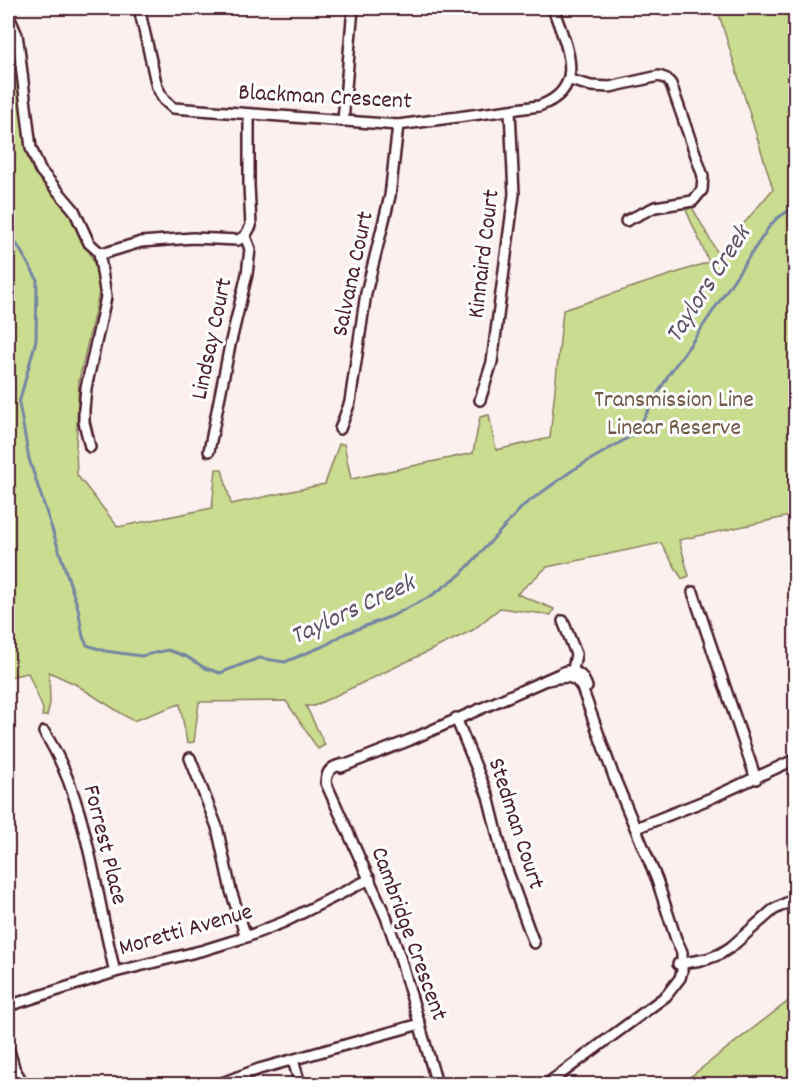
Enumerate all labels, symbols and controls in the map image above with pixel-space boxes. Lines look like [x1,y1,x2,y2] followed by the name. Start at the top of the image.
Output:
[237,76,413,120] street label: Blackman Crescent
[460,187,510,320] street label: Kinnaird Court
[324,208,384,340] street label: Salvana Court
[657,217,762,351] water label: Taylors Creek
[184,275,243,403] street label: Lindsay Court
[594,384,754,446] park label: Transmission Line Linear Reserve
[285,565,423,656] water label: Taylors Creek
[478,754,552,894] street label: Stedman Court
[73,782,135,908] street label: Forrest Place
[361,842,455,1026] street label: Cambridge Crescent
[115,896,257,966] street label: Moretti Avenue

